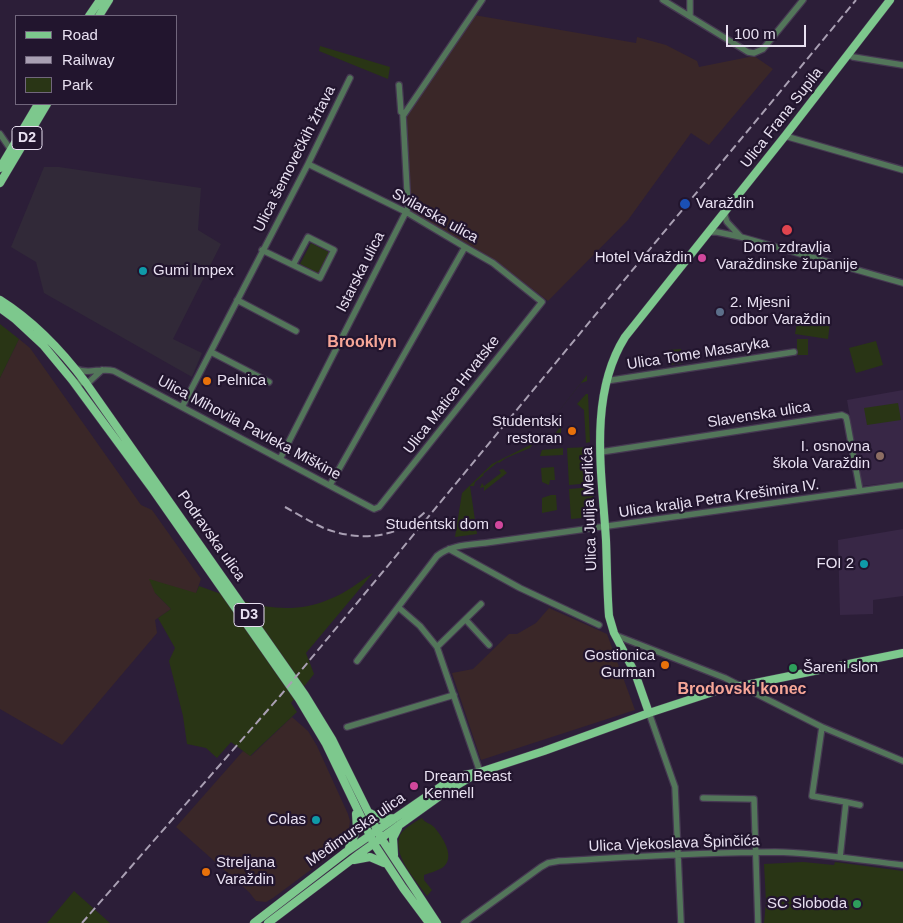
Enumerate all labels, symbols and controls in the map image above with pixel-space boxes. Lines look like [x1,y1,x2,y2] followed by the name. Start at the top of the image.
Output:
[15,15,178,105] legend
[728,15,808,47] scale bar
[734,25,776,42] text: 100 m
[62,26,98,43] text: Road
[62,51,115,68] text: Railway
[737,64,827,172] street label: Ulica Frana Supila
[62,76,93,93] text: Park
[250,83,340,235] street label: Ulica šemovečkih žrtava
[12,126,42,150] road number: D2
[389,185,481,247] street label: Svilarska ulica
[696,195,754,213] place label: Varaždin
[678,197,692,211] marker: Varaždin
[780,223,794,237] marker: Dom zdravlja Varaždinske županije
[333,229,389,315] street label: Istarska ulica
[716,239,858,274] place label: Dom zdravlja Varaždinske županije
[595,249,692,267] place label: Hotel Varaždin
[696,252,708,264] marker: Hotel Varaždin
[153,262,234,280] place label: Gumi Impex
[137,265,149,277] marker: Gumi Impex
[730,294,831,329] place label: 2. Mjesni odbor Varaždin
[714,306,726,318] marker: 2. Mjesni odbor Varaždin
[400,332,504,458] street label: Ulica Matice Hrvatske
[327,333,397,353] district label: Brooklyn
[626,334,770,374] street label: Ulica Tome Masaryka
[154,372,344,484] street label: Ulica Mihovila Pavleka Miškine
[217,372,266,390] place label: Pelnica
[201,375,213,387] marker: Pelnica
[706,398,812,432] street label: Slavenska ulica
[492,413,562,448] place label: Studentski restoran
[566,425,578,437] marker: Studentski restoran
[773,438,870,473] place label: I. osnovna škola Varaždin
[579,447,601,571] street label: Ulica Julija Merlića
[874,450,886,462] marker: I. osnovna škola Varaždin
[618,476,820,522] street label: Ulica kralja Petra Krešimira IV.
[173,487,249,585] street label: Podravska ulica
[386,516,489,534] place label: Studentski dom
[493,519,505,531] marker: Studentski dom
[816,555,854,573] place label: FOI 2
[858,558,870,570] marker: FOI 2
[234,604,264,626] road number: D3
[584,647,655,682] place label: Gostionica Gurman
[659,659,671,671] marker: Gostionica Gurman
[803,659,878,677] place label: Šareni slon
[787,662,799,674] marker: Šareni slon
[678,680,806,700] district label: Brodovski konec
[424,768,512,803] place label: Dream Beast Kennell
[408,780,420,792] marker: Dream Beast Kennell
[303,789,409,871] street label: Međimurska ulica
[268,811,306,829] place label: Colas
[310,814,322,826] marker: Colas
[588,832,760,856] street label: Ulica Vjekoslava Špinčića
[216,854,275,889] place label: Streljana Varaždin
[200,866,212,878] marker: Streljana Varaždin
[767,895,847,913] place label: SC Sloboda
[851,898,863,910] marker: SC Sloboda

